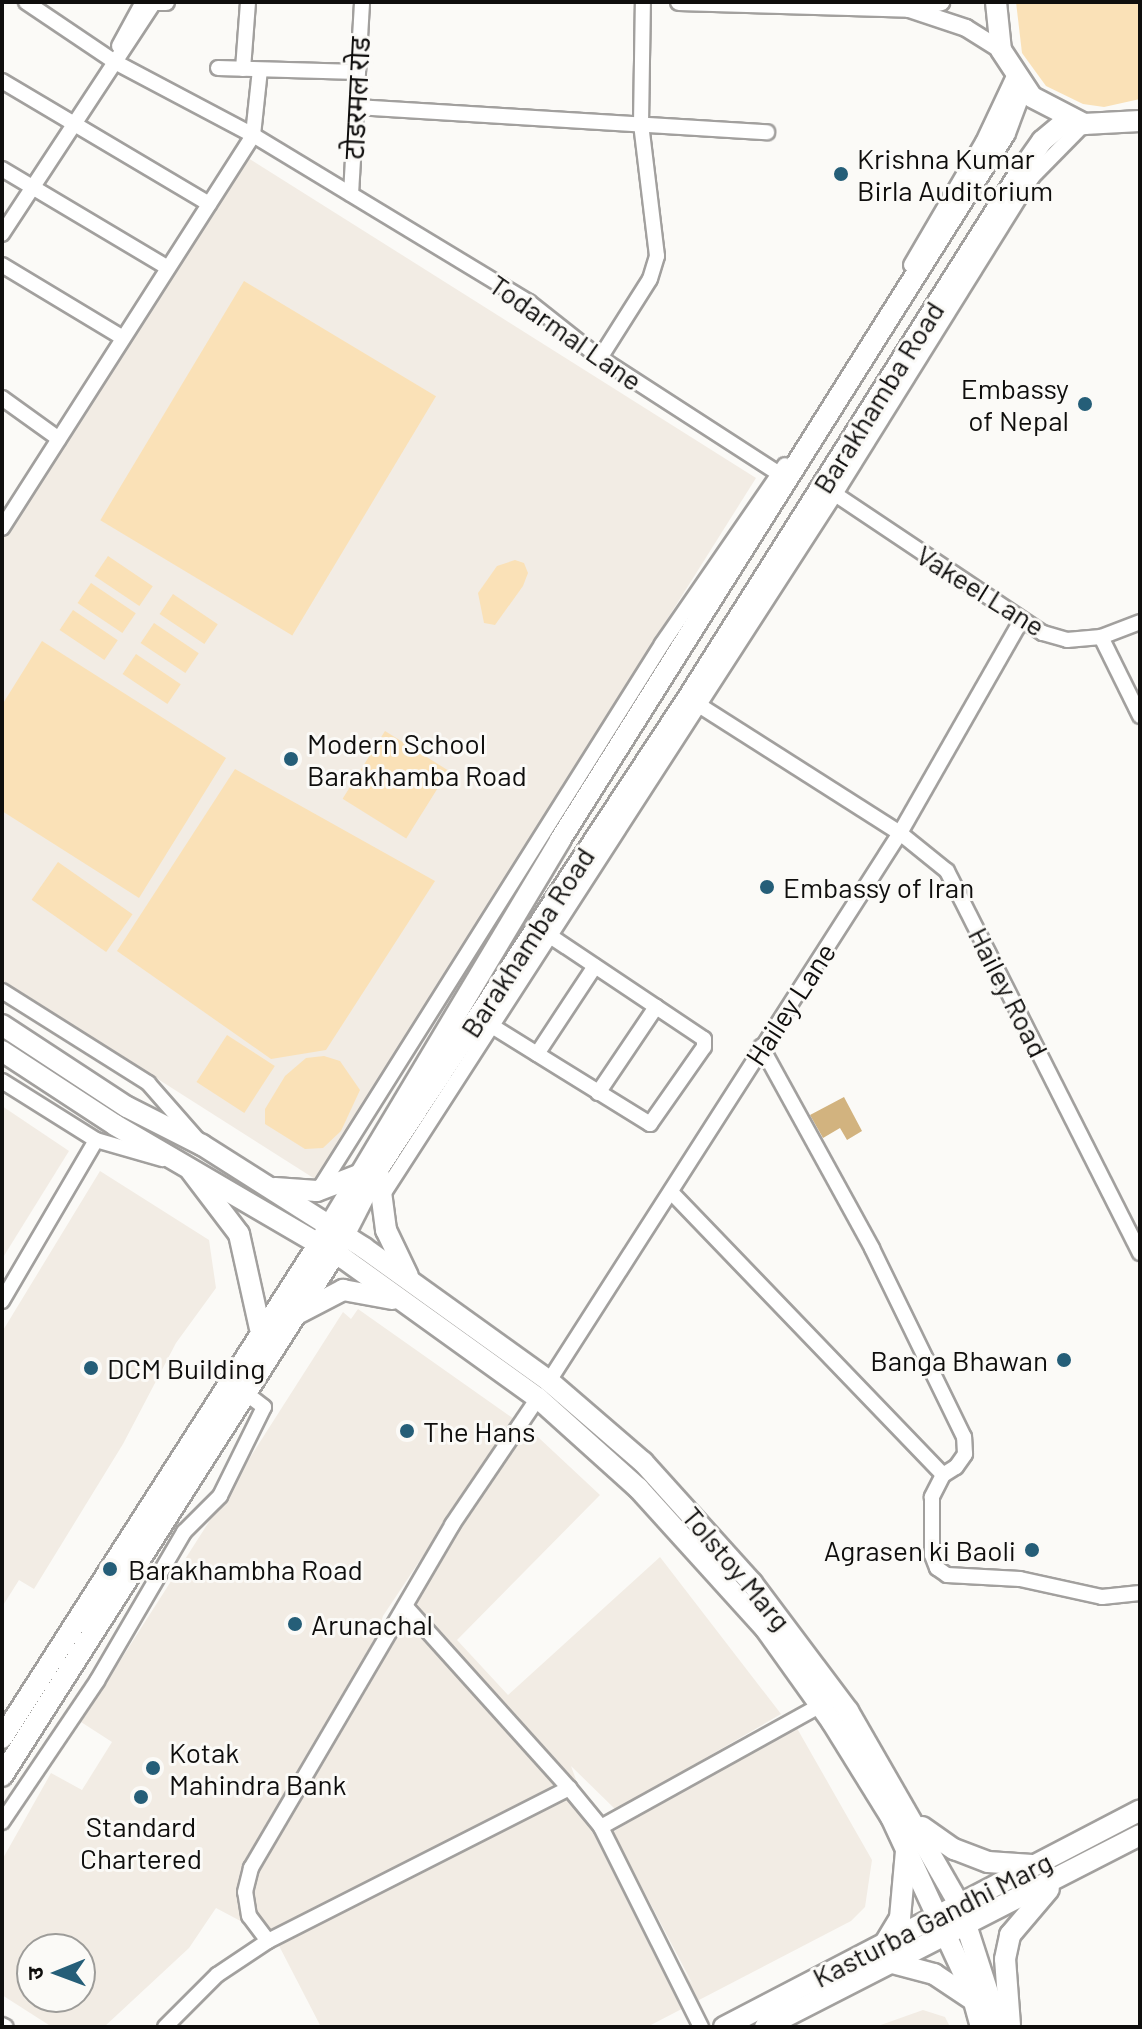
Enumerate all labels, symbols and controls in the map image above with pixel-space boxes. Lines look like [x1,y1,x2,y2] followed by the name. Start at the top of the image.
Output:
[336,36,376,160] street label: टोडरमल रोड
[857,141,1053,207] place label: Krishna Kumar Birla Auditorium
[832,165,850,183] marker: Krishna Kumar Birla Auditorium
[483,267,649,397] street label: Todarmal Lane
[806,295,950,499] street label: Barakhamba Road
[961,371,1069,437] place label: Embassy of Nepal
[1076,395,1094,413] marker: Embassy of Nepal
[911,537,1051,643] street label: Vakeel Lane
[307,726,527,792] place label: Modern School Barakhamba Road
[282,750,300,768] marker: Modern School Barakhamba Road
[453,841,601,1043] street label: Barakhamba Road
[783,870,974,904] place label: Embassy of Iran
[758,878,776,896] marker: Embassy of Iran
[962,921,1056,1063] street label: Hailey Road
[738,936,842,1072] street label: Hailey Lane
[870,1343,1048,1377] place label: Banga Bhawan
[107,1351,265,1385] place label: DCM Building
[1055,1351,1073,1369] marker: Banga Bhawan
[82,1359,100,1377] marker: DCM Building
[423,1414,536,1448] place label: The Hans
[398,1422,416,1440] marker: The Hans
[676,1499,798,1637] street label: Tolstoy Marg
[824,1533,1016,1567] place label: Agrasen ki Baoli
[1023,1541,1041,1559] marker: Agrasen ki Baoli
[128,1552,363,1586] place label: Barakhambha Road
[99,1558,121,1580] marker: Barakhambha Road
[311,1607,433,1641] place label: Arunachal
[286,1615,304,1633] marker: Arunachal
[169,1735,347,1801] place label: Kotak Mahindra Bank
[144,1759,162,1777] marker: Kotak Mahindra Bank
[132,1788,150,1806] marker: Standard Chartered
[80,1809,202,1875] place label: Standard Chartered
[807,1844,1057,1994] street label: Kasturba Gandhi Marg
[16,1933,96,2013] north arrow
[21,1967,47,1980] text: उ

